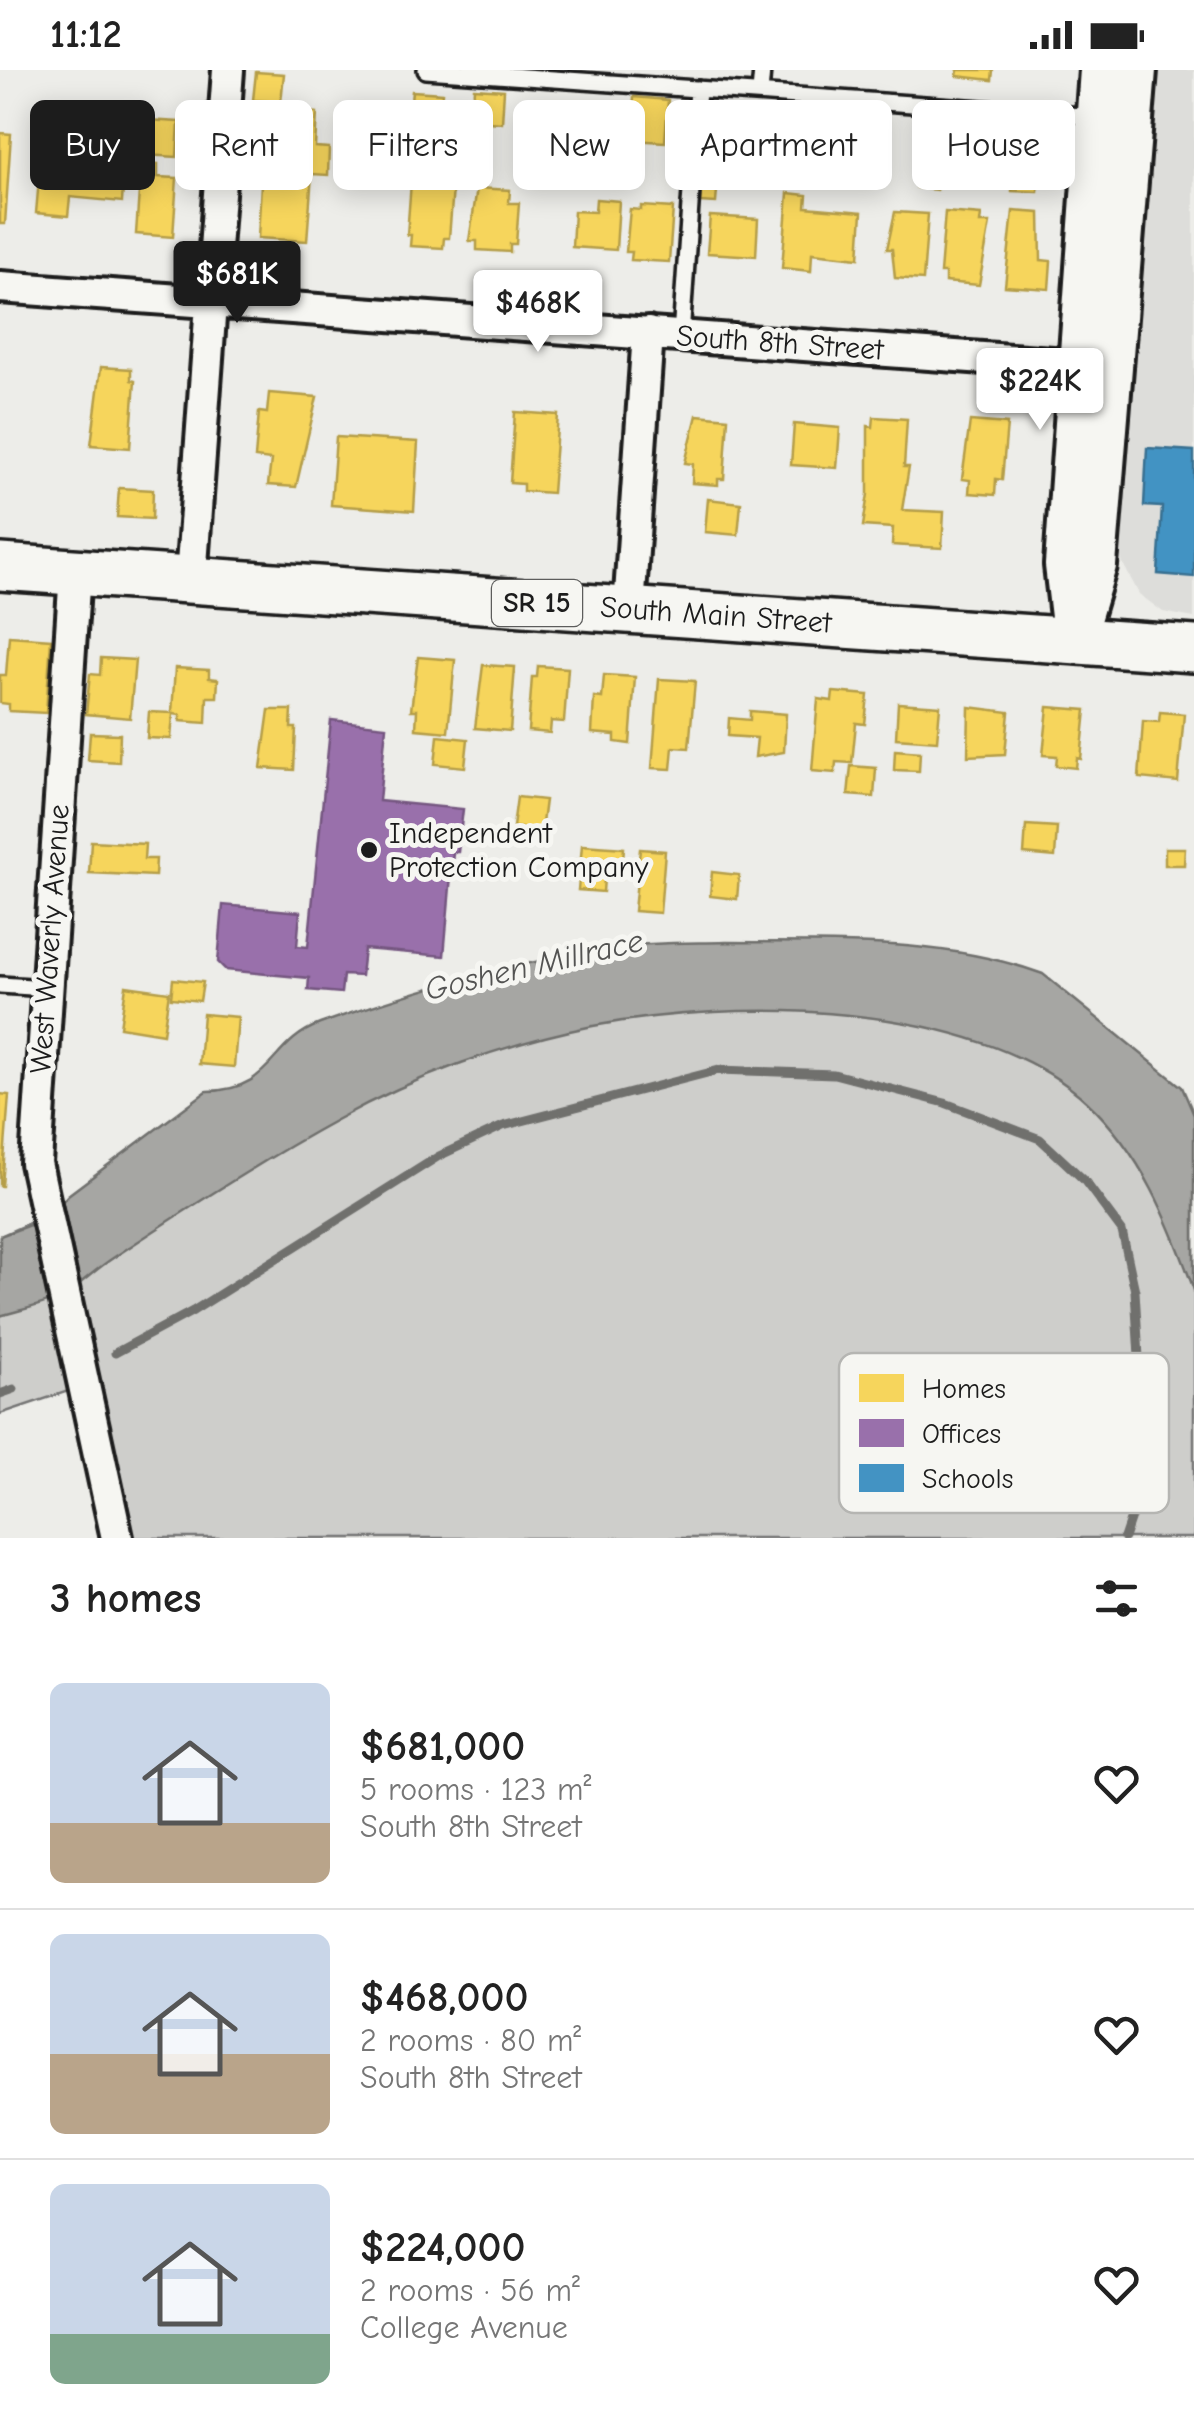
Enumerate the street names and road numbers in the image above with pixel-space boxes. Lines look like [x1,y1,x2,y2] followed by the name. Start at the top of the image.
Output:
[675,318,886,368] street label: South 8th Street
[492,580,582,626] road number: SR 15
[599,589,834,641] street label: South Main Street
[23,803,77,1075] street label: West Waverly Avenue

